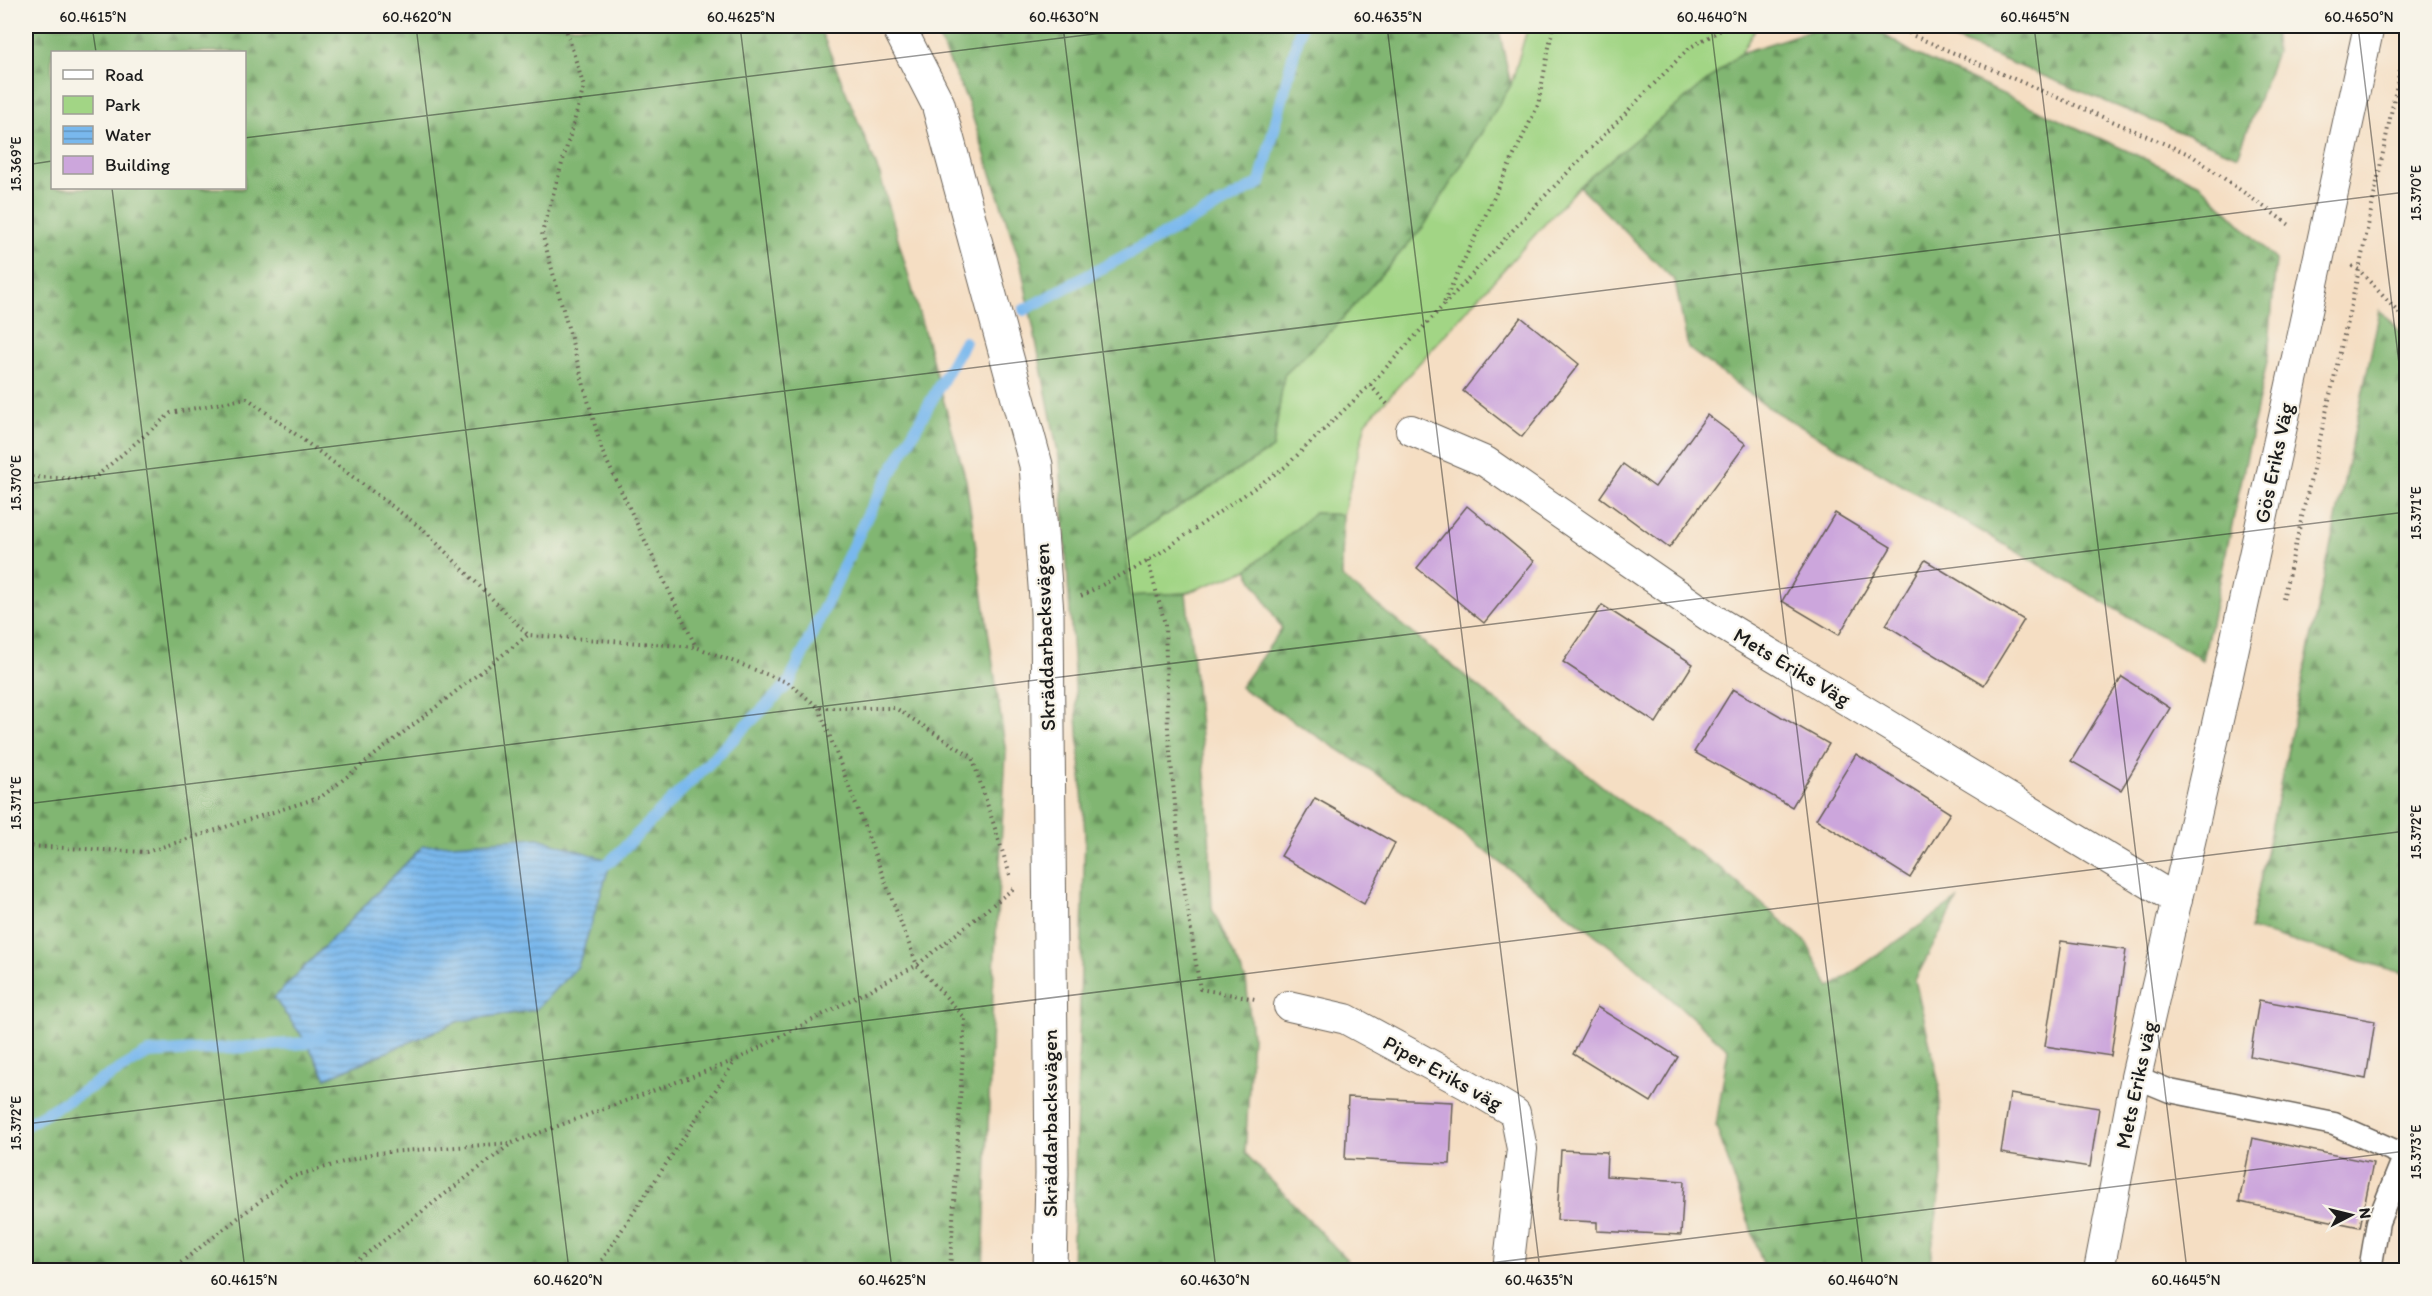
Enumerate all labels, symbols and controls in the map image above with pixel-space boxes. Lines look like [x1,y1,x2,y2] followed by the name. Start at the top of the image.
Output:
[59,8,127,26] text: 60.4615°N
[382,8,452,26] text: 60.4620°N
[707,8,775,26] text: 60.4625°N
[1029,8,1099,26] text: 60.4630°N
[1354,8,1422,26] text: 60.4635°N
[1677,8,1747,26] text: 60.4640°N
[2000,8,2070,26] text: 60.4645°N
[2324,8,2394,26] text: 60.4650°N
[51,51,246,189] legend
[105,64,144,86] text: Road
[105,94,140,116] text: Park
[105,124,151,146] text: Water
[7,136,25,192] text: 15.369°E
[105,154,171,176] text: Building
[2407,165,2425,221] text: 15.370°E
[2249,400,2299,525] street label: Gös Eriks Väg
[7,455,25,511] text: 15.370°E
[2407,486,2425,540] text: 15.371°E
[1029,543,1060,731] street label: Skräddarbacksvägen
[1729,622,1855,711] street label: Mets Eriks Väg
[7,776,25,830] text: 15.371°E
[2407,805,2425,859] text: 15.372°E
[2110,1018,2161,1151] street label: Mets Eriks väg
[1037,1029,1062,1217] street label: Skräddarbacksvägen
[1379,1029,1508,1116] street label: Piper Eriks väg
[7,1096,25,1150] text: 15.372°E
[2407,1124,2425,1180] text: 15.373°E
[2321,1185,2381,1245] north arrow
[2355,1207,2375,1220] text: N
[210,1271,278,1289] text: 60.4615°N
[533,1271,603,1289] text: 60.4620°N
[858,1271,926,1289] text: 60.4625°N
[1180,1271,1250,1289] text: 60.4630°N
[1505,1271,1573,1289] text: 60.4635°N
[1828,1271,1898,1289] text: 60.4640°N
[2151,1271,2221,1289] text: 60.4645°N

